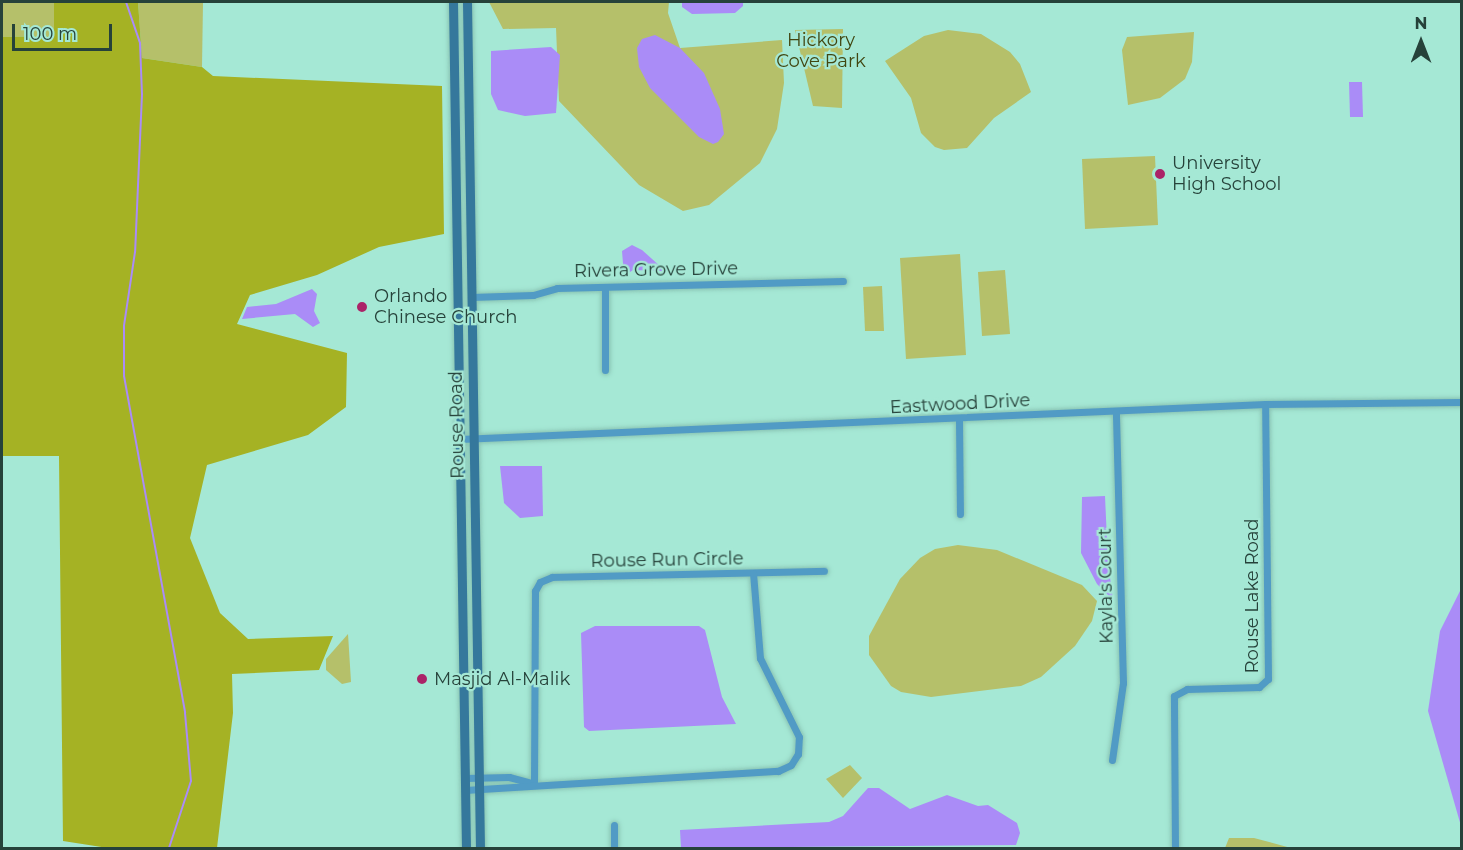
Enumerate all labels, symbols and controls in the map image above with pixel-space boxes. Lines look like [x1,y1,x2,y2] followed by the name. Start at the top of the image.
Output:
[15,12,116,50] scale bar
[1391,12,1451,72] north arrow
[1415,14,1427,33] text: N
[23,23,77,45] text: 100 m
[776,30,866,72] park label: Hickory Cove Park
[1172,153,1281,195] place label: University High School
[1153,167,1167,181] marker: University High School
[574,258,738,282] street label: Rivera Grove Drive
[374,286,517,328] place label: Orlando Chinese Church
[355,300,369,314] marker: Orlando Chinese Church
[445,371,469,479] street label: Rouse Road
[889,390,1031,418] street label: Eastwood Drive
[1241,518,1263,674] street label: Rouse Lake Road
[1094,528,1118,644] street label: Kayla's Court
[590,548,744,572] street label: Rouse Run Circle
[434,668,570,690] place label: Masjid Al-Malik
[415,672,429,686] marker: Masjid Al-Malik

